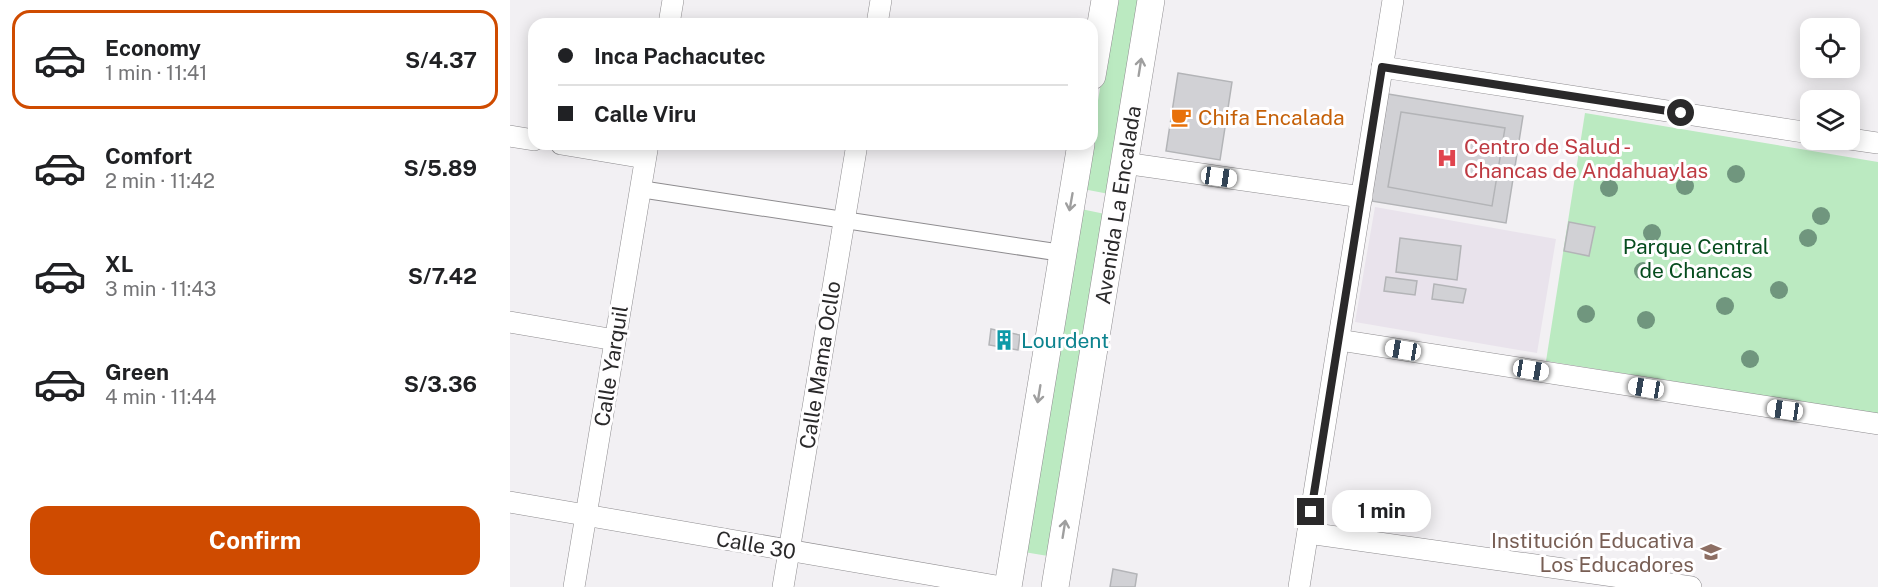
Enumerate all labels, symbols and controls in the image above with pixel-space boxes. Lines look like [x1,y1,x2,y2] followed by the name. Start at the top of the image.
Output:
[1800,18,1860,150] map controls
[1800,18,1860,78] button: locate
[33,33,87,87] icon: car
[105,35,201,61] text: Economy
[594,43,766,69] text: Inca Pachacutec
[405,47,477,73] text: S/4.37
[1135,58,1146,78] one-way arrow
[105,61,207,85] text: 1 min · 11:41
[1800,90,1860,150] button: layers
[1667,99,1694,126] route start
[594,101,696,127] text: Calle Viru
[1090,104,1146,306] street label: Avenida La Encalada
[1169,105,1193,129] cafe icon: Chifa Encalada
[1198,105,1345,130] place label: Chifa Encalada
[1464,134,1708,183] place label: Centro de Salud - Chancas de Andahuaylas
[33,141,87,195] icon: car
[105,143,192,169] text: Comfort
[1435,146,1459,170] hospital icon: Centro de Salud - Chancas de Andahuaylas
[403,155,477,181] text: S/5.89
[1200,166,1238,188] car
[105,169,215,193] text: 2 min · 11:42
[1065,191,1076,211] one-way arrow
[1623,234,1769,283] park label: Parque Central de Chancas
[33,249,87,303] icon: car
[105,251,133,277] text: XL
[408,263,477,289] text: S/7.42
[105,277,216,301] text: 3 min · 11:43
[794,279,846,451] street label: Calle Mama Ocllo
[589,304,633,428] street label: Calle Yarquil
[992,328,1016,352] building icon: Lourdent
[1021,328,1109,353] place label: Lourdent
[1384,338,1422,362] car
[33,357,87,411] icon: car
[1512,358,1550,382] car
[105,359,169,385] text: Green
[404,371,477,397] text: S/3.36
[1627,376,1665,400] car
[1033,384,1044,403] one-way arrow
[105,385,216,409] text: 4 min · 11:44
[1766,399,1804,421] car
[1332,491,1431,533] callout: 1 min
[1297,498,1324,525] route end
[1357,499,1406,523] text: 1 min
[30,506,480,575] button: Confirm
[1059,520,1070,540] one-way arrow
[714,526,798,564] street label: Calle 30
[1491,528,1694,577] place label: Institución Educativa Los Educadores
[1699,540,1723,564] school or university icon: Institución Educativa Los Educadores

